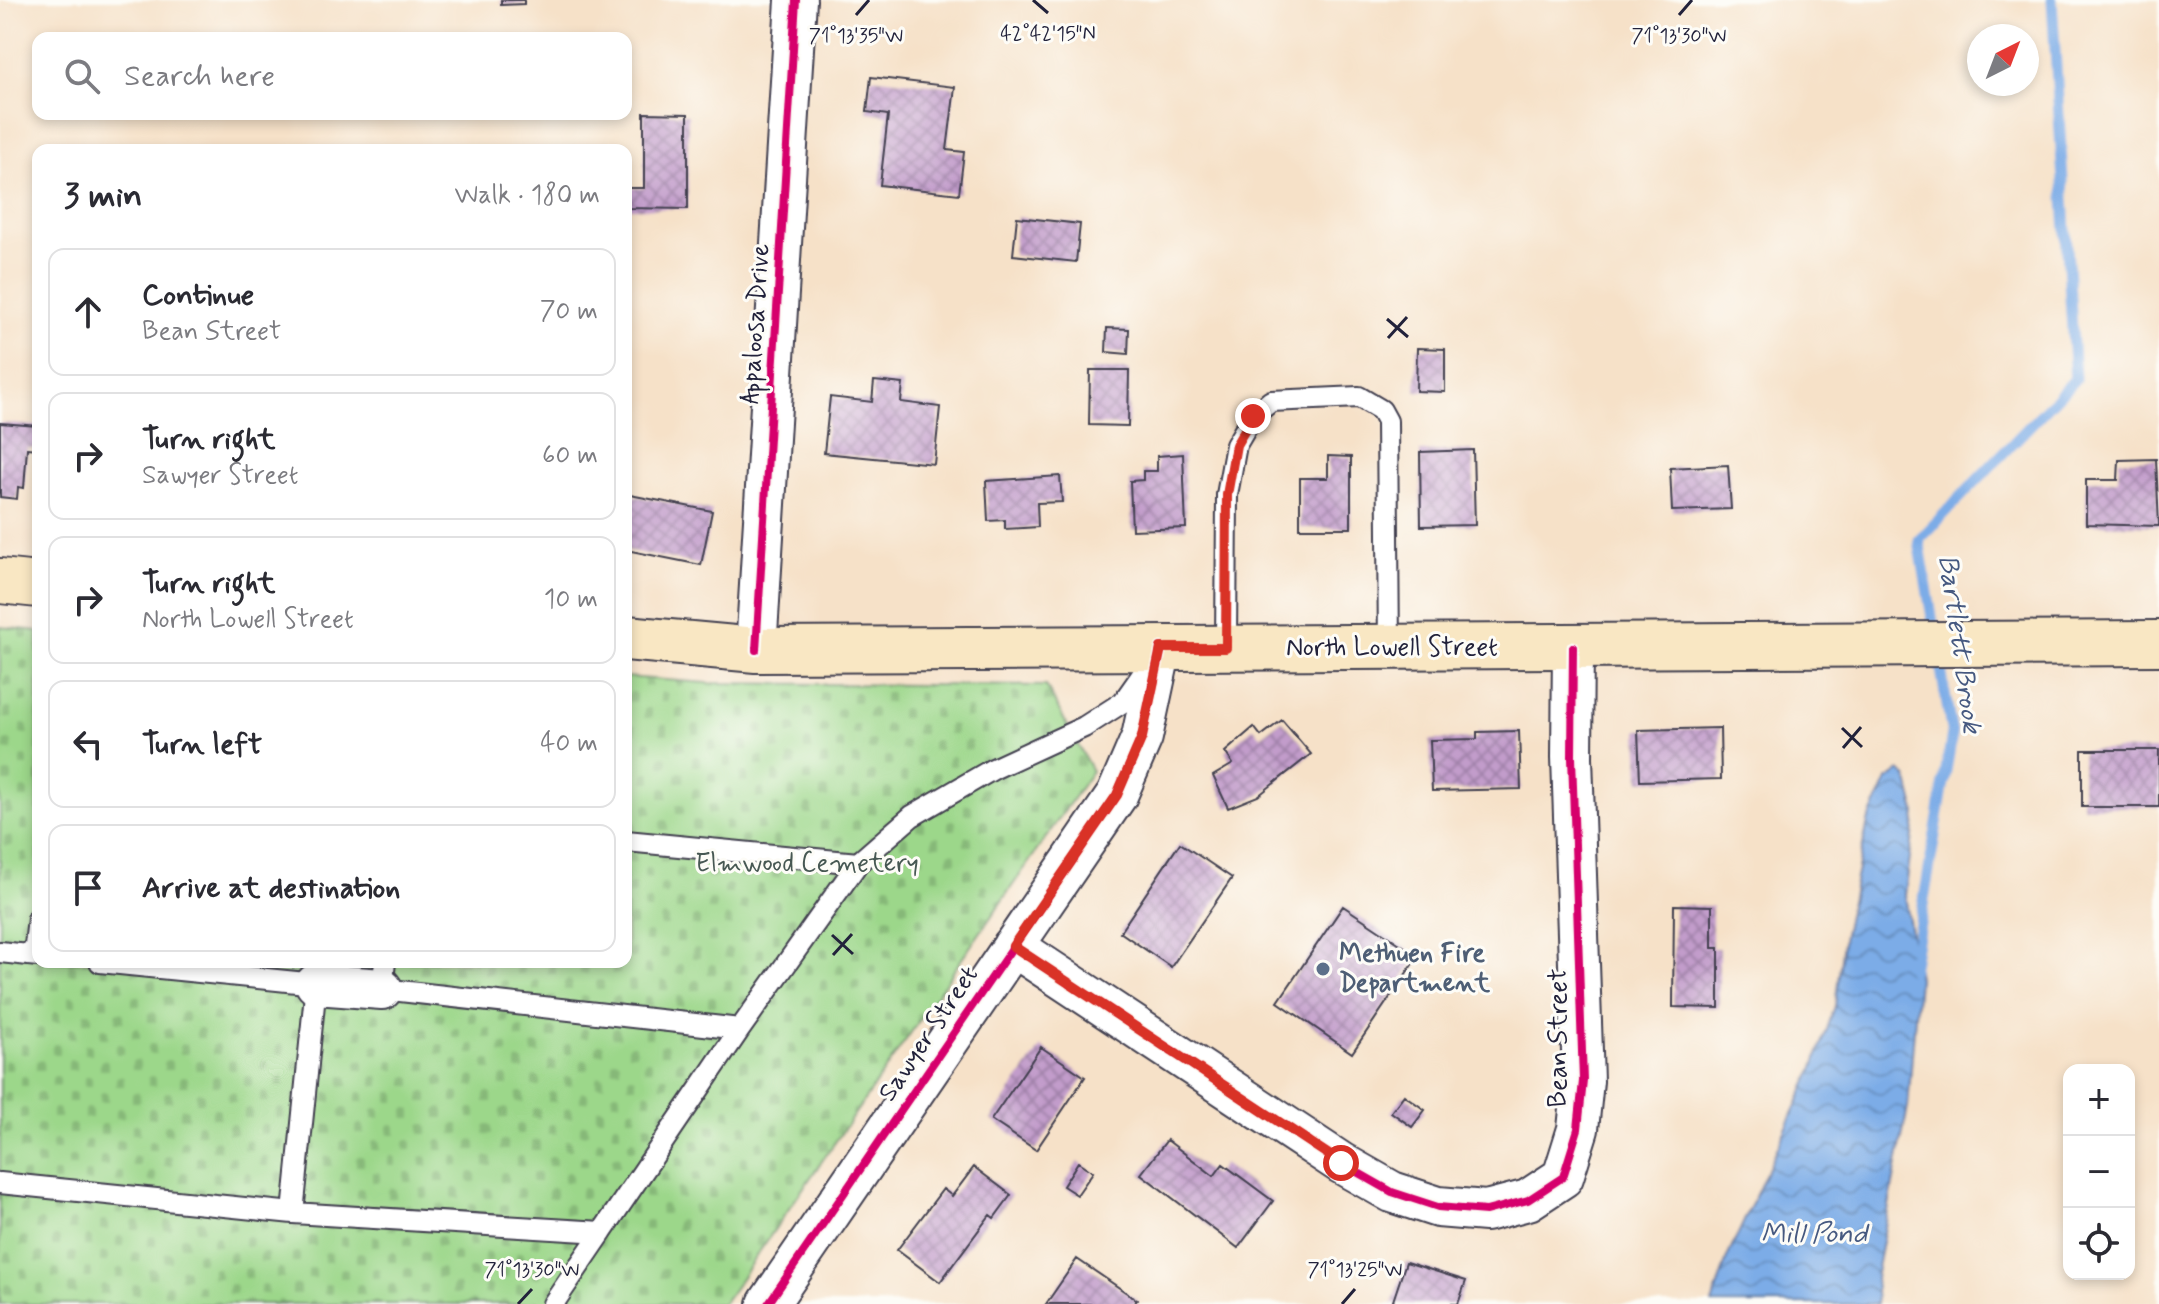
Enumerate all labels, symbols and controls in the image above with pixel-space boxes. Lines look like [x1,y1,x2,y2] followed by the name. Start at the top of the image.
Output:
[1000,21,1096,48] text: 42°42'15"N
[809,23,903,50] text: 71°13'35"W
[1631,23,1727,50] text: 71°13'30"W
[1967,24,2039,96] north arrow
[32,32,632,120] search box
[60,54,104,98] icon: search
[124,57,275,96] text: Search here
[64,174,142,219] text: 3 min
[455,179,600,213] text: Walk · 180 m
[733,243,782,406] street label: Appaloosa Drive
[142,276,254,315] text: Continue
[66,290,110,334] icon: ahead
[540,295,598,329] text: 70 m
[142,315,281,349] text: Bean Street
[1235,398,1271,434] route end
[142,420,275,459] text: Turn right
[66,434,110,478] icon: right
[542,439,598,473] text: 60 m
[142,459,298,493] text: Sawyer Street
[1928,552,1990,737] water label: Bartlett Brook
[142,564,275,603] text: Turn right
[66,578,110,622] icon: right
[544,583,598,617] text: 10 m
[142,603,354,637] text: North Lowell Street
[1286,631,1498,665] street label: North Lowell Street
[66,722,110,766] icon: left
[142,725,262,764] text: Turn left
[540,727,598,761] text: 40 m
[695,847,919,881] park label: Elmwood Cemetery
[66,866,110,910] icon: arrive
[142,869,400,908] text: Arrive at destination
[1339,937,1491,1001] place label: Methuen Fire Department
[871,960,987,1108] street label: Sawyer Street
[1314,960,1332,978] marker: Methuen Fire Department
[1542,968,1576,1108] street label: Bean Street
[2063,1064,2135,1280] map controls
[2063,1064,2135,1136] button: +
[2063,1136,2135,1208] button: −
[1323,1145,1359,1181] route start
[2063,1208,2135,1280] button: locate
[1761,1216,1870,1253] water label: Mill Pond
[484,1257,580,1284] text: 71°13'30"W
[1307,1257,1403,1284] text: 71°13'25"W

